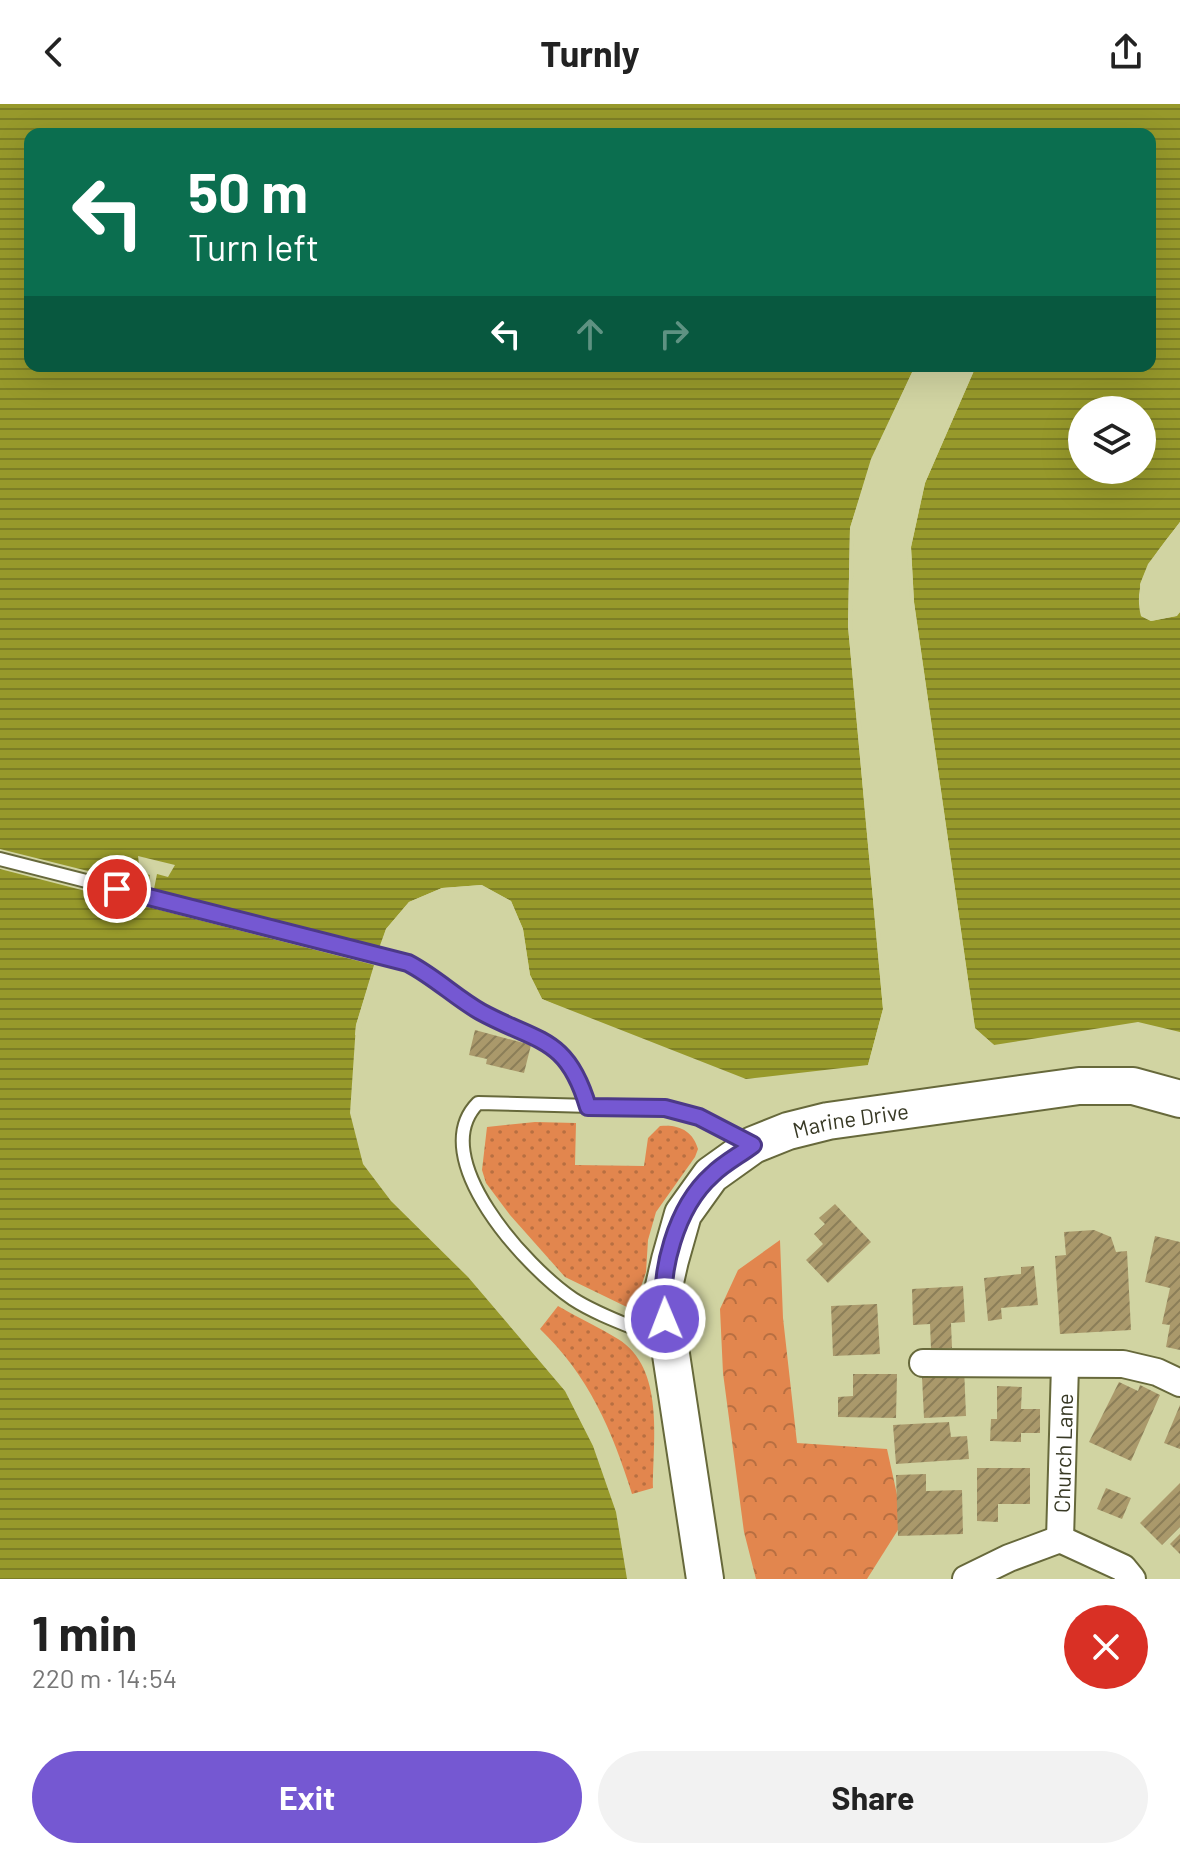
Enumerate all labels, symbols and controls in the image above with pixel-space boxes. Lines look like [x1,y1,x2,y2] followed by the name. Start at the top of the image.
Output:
[32,30,76,74] icon: back
[1104,30,1148,74] icon: share
[540,31,640,74] text: Turnly
[188,157,308,224] text: 50 m
[56,160,160,264] icon: left
[188,225,319,268] text: Turn left
[484,312,528,356] icon: left
[568,312,612,356] icon: ahead
[652,312,696,356] icon: right
[1068,396,1156,484] map controls
[1068,396,1156,484] button: layers
[83,855,151,923] pin
[95,867,139,911] icon: arrive
[790,1097,910,1142] street label: Marine Drive
[623,1277,707,1361] position arrow
[1048,1393,1077,1513] street label: Church Lane
[32,1603,137,1661] text: 1 min
[1064,1605,1148,1689] button: close
[32,1662,177,1693] text: 220 m · 14:54
[32,1751,582,1843] button: Exit
[598,1751,1148,1843] button: Share

